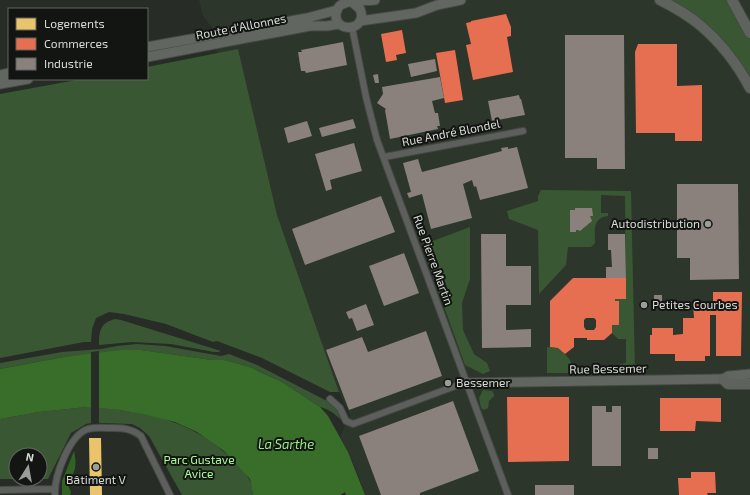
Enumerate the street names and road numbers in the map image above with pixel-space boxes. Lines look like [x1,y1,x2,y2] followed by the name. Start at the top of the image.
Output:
[195,10,287,42] street label: Route d'Allonnes
[400,116,502,148] street label: Rue André Blondel
[411,213,457,307] street label: Rue Pierre Martin
[569,360,647,376] street label: Rue Bessemer

